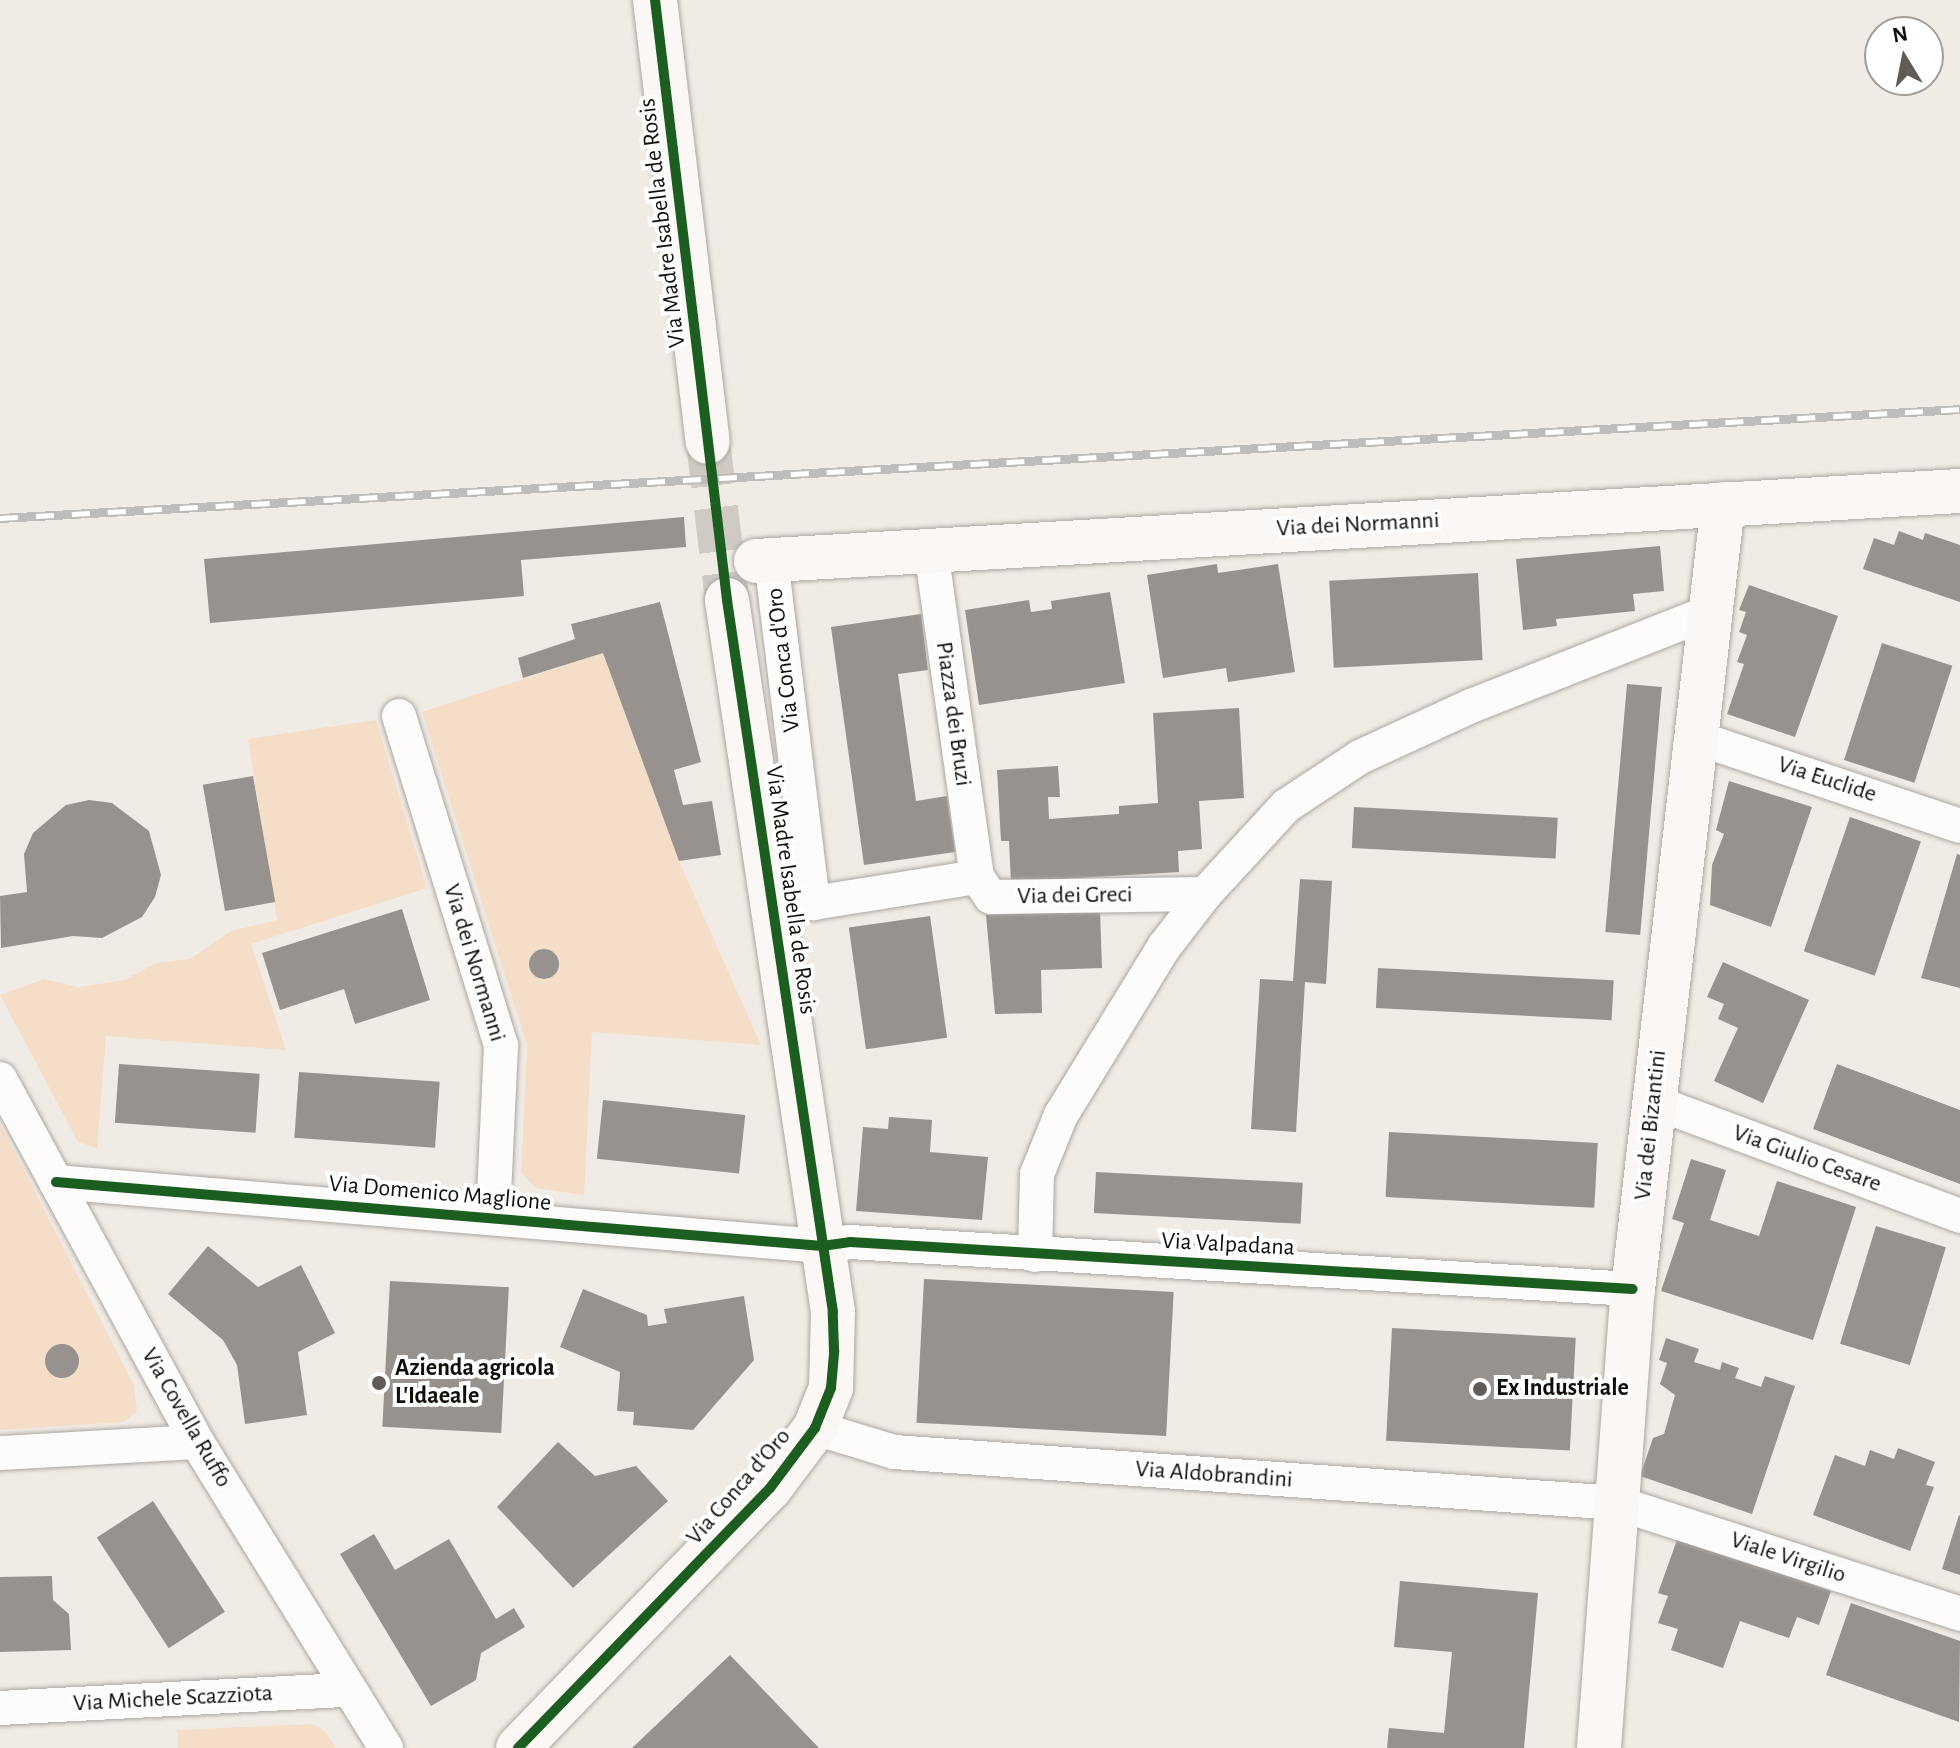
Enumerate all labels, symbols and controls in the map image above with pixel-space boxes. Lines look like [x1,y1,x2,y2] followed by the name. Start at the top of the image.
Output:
[1864,16,1944,96] north arrow
[1891,22,1910,46] text: N
[633,97,693,349] street label: Via Madre Isabella de Rosis
[1276,506,1440,544] street label: Via dei Normanni
[761,586,807,734] street label: Via Conca d'Oro
[929,640,977,788] street label: Piazza dei Bruzi
[1774,751,1880,809] street label: Via Euclide
[758,764,822,1016] street label: Via Madre Isabella de Rosis
[436,881,512,1045] street label: Via dei Normanni
[1017,881,1133,911] street label: Via dei Greci
[1629,1048,1673,1202] street label: Via dei Bizantini
[1729,1119,1885,1199] street label: Via Giulio Cesare
[328,1170,552,1218] street label: Via Domenico Maglione
[1160,1227,1296,1263] street label: Via Valpadana
[134,1343,238,1493] street label: Via Covella Ruffo
[395,1355,555,1411] place label: Azienda agricola L'Idaeale
[370,1374,388,1392] marker: Azienda agricola L'Idaeale
[1496,1375,1629,1403] place label: Ex Industriale
[1471,1380,1489,1398] marker: Ex Industriale
[681,1423,797,1551] street label: Via Conca d'Oro
[1134,1455,1294,1495] street label: Via Aldobrandini
[1727,1526,1849,1590] street label: Viale Virgilio
[72,1679,274,1719] street label: Via Michele Scazziota

